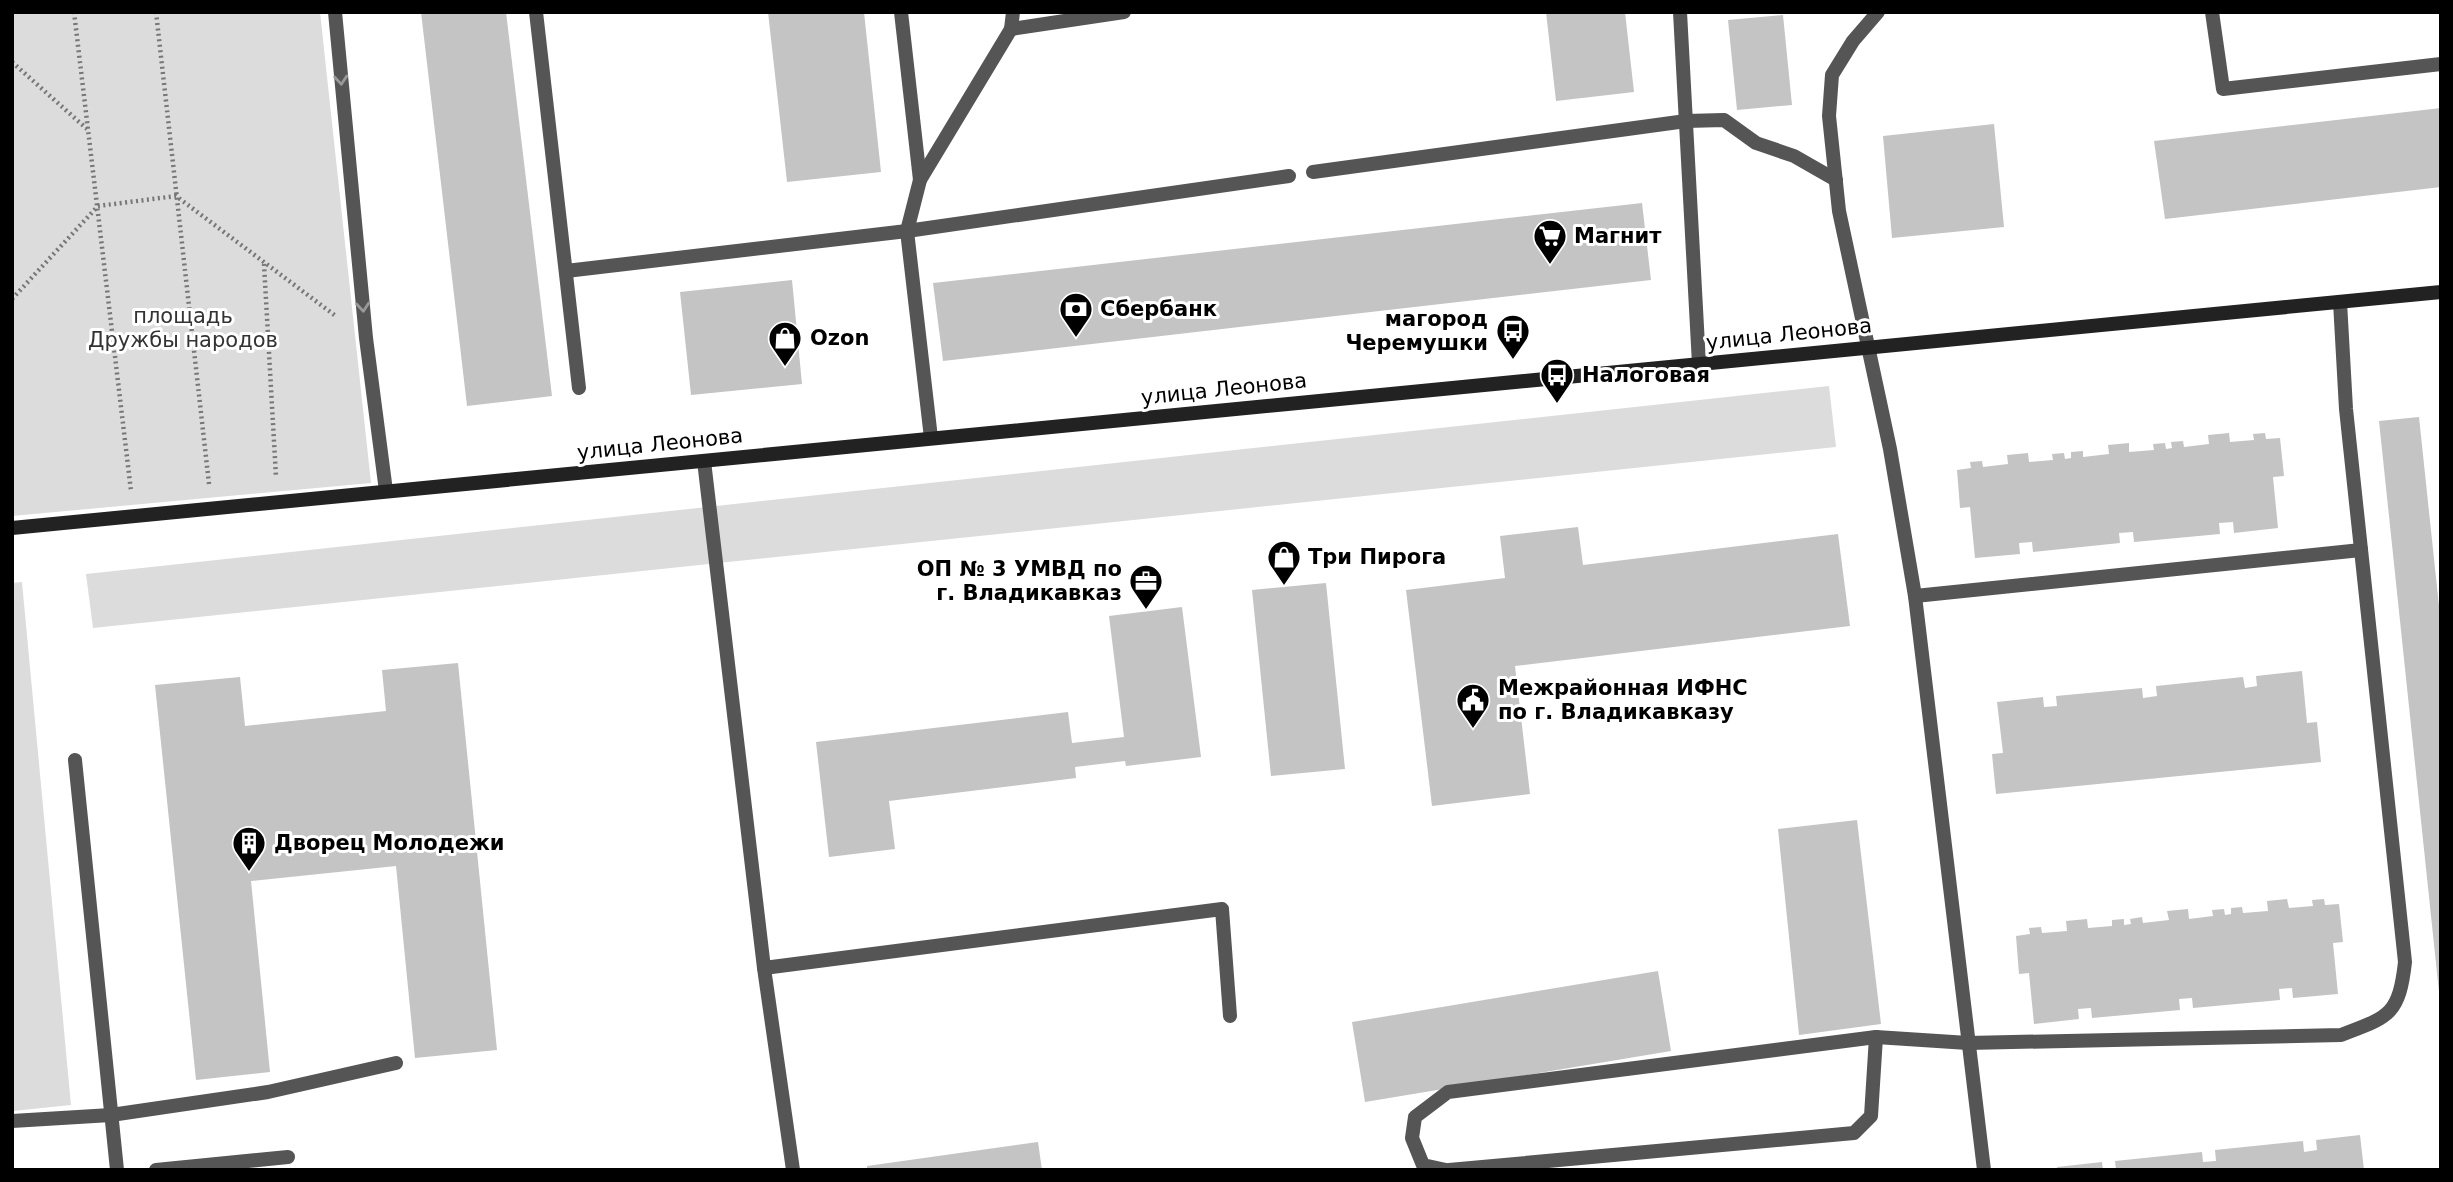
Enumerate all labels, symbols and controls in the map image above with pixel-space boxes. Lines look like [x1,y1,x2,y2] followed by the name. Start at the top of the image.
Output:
[333,75,348,86] one-way arrow
[1531,217,1569,266] supermarket icon: Магнит
[1574,224,1662,248] place label: Магнит
[1057,290,1095,339] bank icon: Сбербанк
[1100,297,1217,321] place label: Сбербанк
[355,301,370,312] one-way arrow
[88,304,278,352] park label: площадь Дружбы народов
[1345,307,1488,355] place label: магород Черемушки
[1494,312,1532,361] bus stop icon: магород Черемушки
[1705,313,1873,355] street label: улица Леонова
[766,319,804,368] shop icon: Ozon
[810,326,869,350] place label: Ozon
[1538,356,1576,405] bus stop icon: Налоговая
[1582,363,1710,387] place label: Налоговая
[1140,368,1308,410] street label: улица Леонова
[576,423,744,465] street label: улица Леонова
[1265,538,1303,587] shop icon: Три Пирога
[1308,545,1446,569] place label: Три Пирога
[917,557,1122,605] place label: ОП № 3 УМВД по г. Владикавказ
[1127,562,1165,611] office icon: ОП № 3 УМВД по г. Владикавказ
[1498,676,1748,724] place label: Межрайонная ИФНС по г. Владикавказу
[1454,681,1492,730] public building icon: Межрайонная ИФНС по г. Владикавказу
[230,824,268,873] building icon: Дворец Молодежи
[274,831,505,855] place label: Дворец Молодежи

